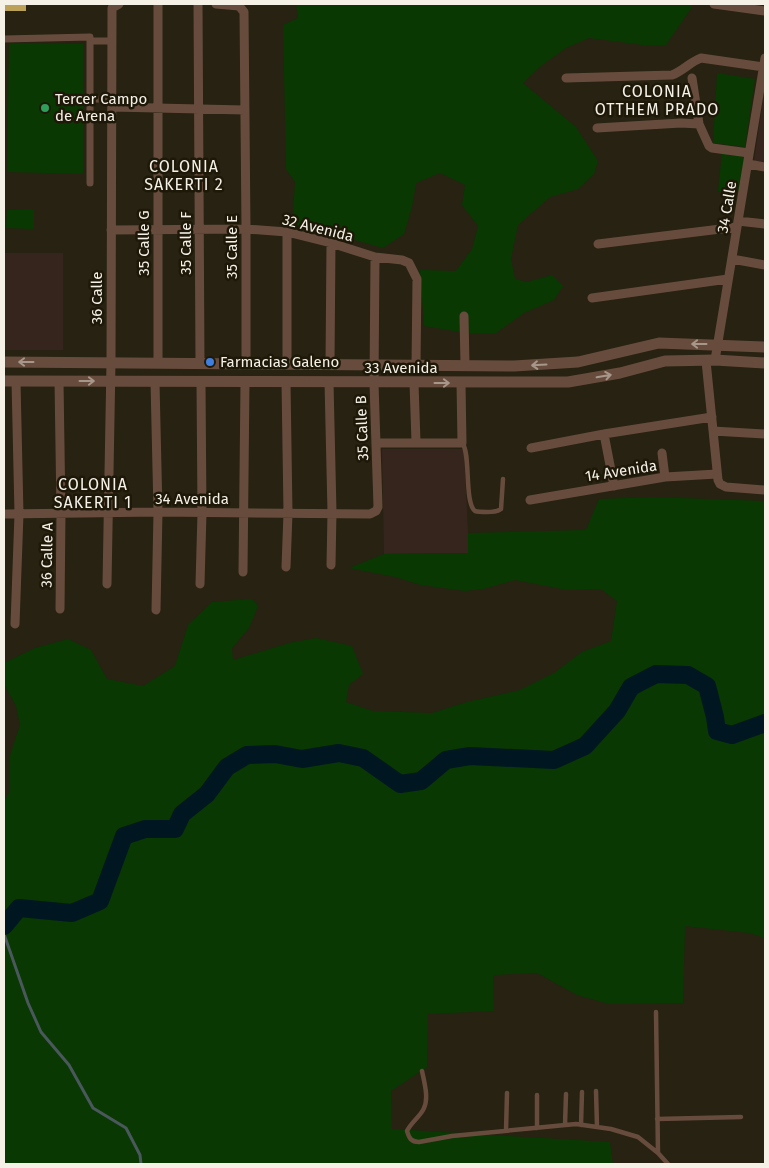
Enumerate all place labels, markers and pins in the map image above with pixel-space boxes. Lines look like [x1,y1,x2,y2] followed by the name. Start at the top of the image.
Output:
[55,90,147,125] place label: Tercer Campo de Arena
[39,102,51,114] marker: Tercer Campo de Arena
[220,353,339,371] place label: Farmacias Galeno
[204,356,216,368] marker: Farmacias Galeno

